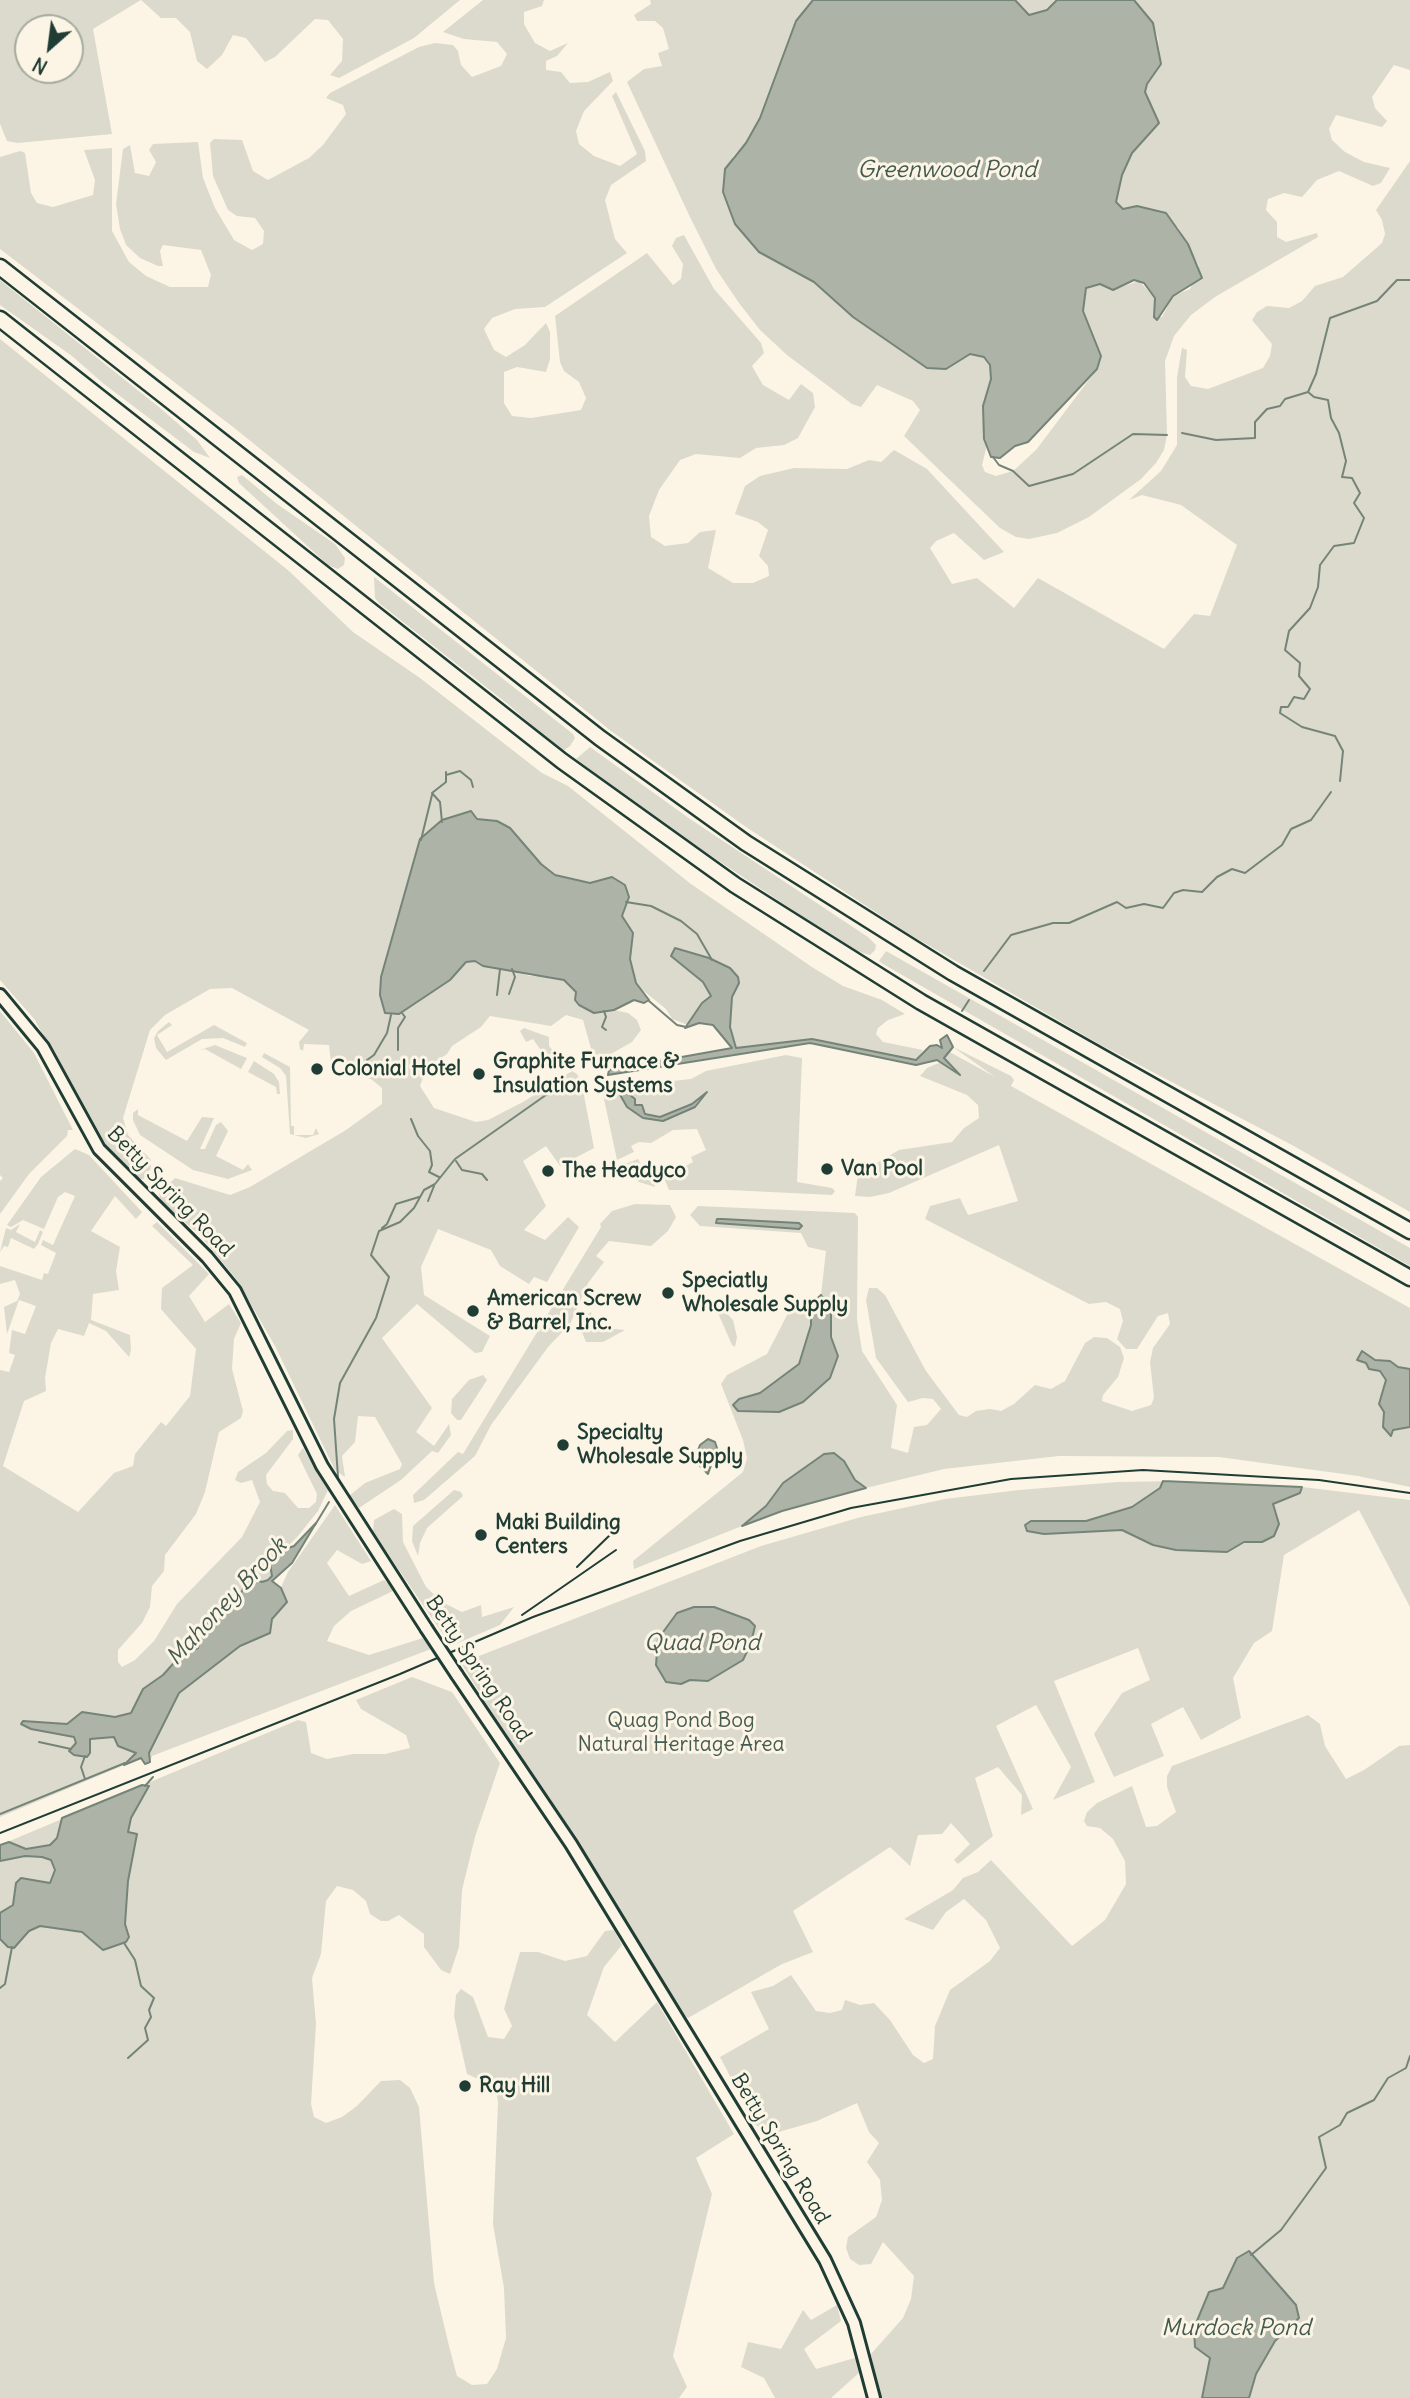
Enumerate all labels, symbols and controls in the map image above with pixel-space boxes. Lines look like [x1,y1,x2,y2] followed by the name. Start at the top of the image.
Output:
[14,14,84,84] north arrow
[29,52,52,79] text: N
[857,156,1037,184] water label: Greenwood Pond
[493,1049,679,1099] place label: Graphite Furnace & Insulation Systems
[331,1056,461,1082] place label: Colonial Hotel
[309,1061,325,1077] marker: Colonial Hotel
[471,1066,487,1082] marker: Graphite Furnace & Insulation Systems
[101,1122,239,1262] street label: Betty Spring Road
[841,1156,923,1182] place label: Van Pool
[562,1158,686,1184] place label: The Headyco
[819,1161,835,1177] marker: Van Pool
[540,1163,556,1179] marker: The Headyco
[682,1268,848,1318] place label: Speciatly Wholesale Supply
[660,1285,676,1301] marker: Speciatly Wholesale Supply
[487,1286,641,1336] place label: American Screw & Barrel, Inc.
[465,1303,481,1319] marker: American Screw & Barrel, Inc.
[577,1420,743,1470] place label: Specialty Wholesale Supply
[555,1437,571,1453] marker: Specialty Wholesale Supply
[495,1510,621,1560] place label: Maki Building Centers
[473,1527,489,1543] marker: Maki Building Centers
[161,1533,293,1671] water label: Mahoney Brook
[420,1591,536,1747] street label: Betty Spring Road
[644,1629,760,1657] water label: Quad Pond
[578,1708,784,1758] park label: Quag Pond Bog Natural Heritage Area
[725,2069,835,2229] street label: Betty Spring Road
[479,2073,550,2099] place label: Ray Hill
[457,2078,473,2094] marker: Ray Hill
[1161,2314,1311,2342] water label: Murdock Pond

